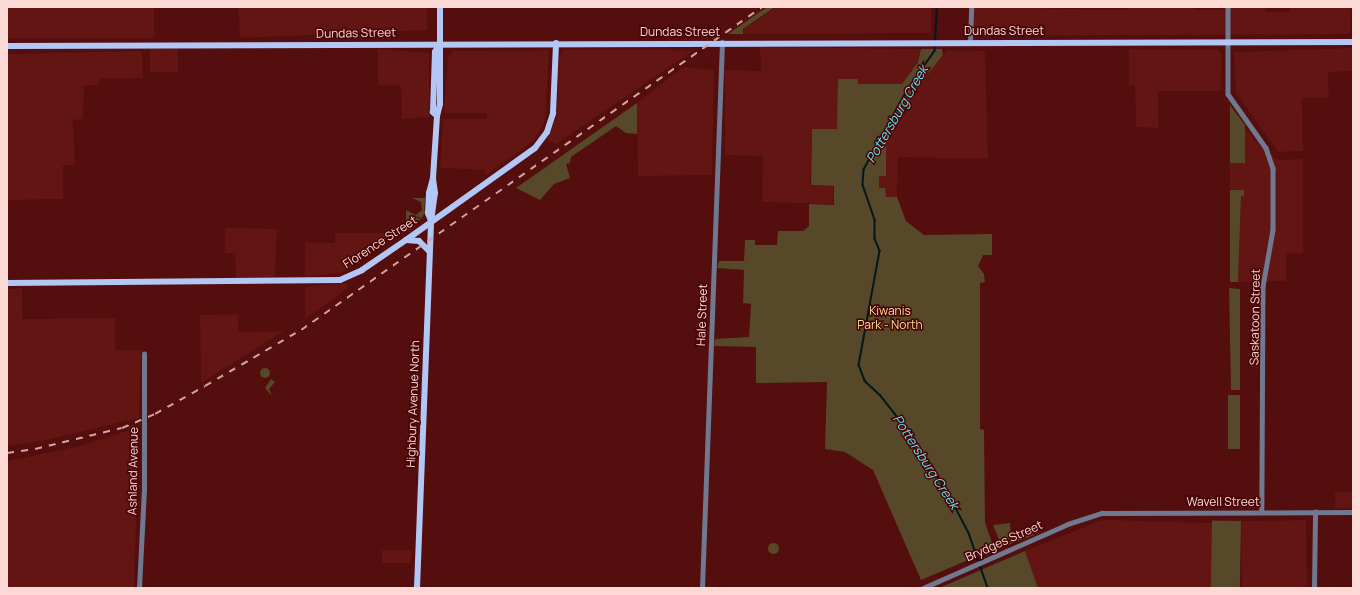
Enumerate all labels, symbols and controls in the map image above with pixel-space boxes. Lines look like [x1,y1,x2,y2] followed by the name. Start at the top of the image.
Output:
[964,24,1044,38] street label: Dundas Street
[316,25,396,41] street label: Dundas Street
[640,25,720,39] street label: Dundas Street
[863,63,931,165] water label: Pottersburg Creek
[340,213,420,271] street label: Florence Street
[1247,269,1263,365] street label: Saskatoon Street
[694,284,710,346] street label: Hale Street
[857,304,923,332] park label: Kiwanis Park - North
[404,340,422,468] street label: Highbury Avenue North
[890,412,962,512] water label: Pottersburg Creek
[125,427,141,515] street label: Ashland Avenue
[1186,495,1260,509] street label: Wavell Street
[963,518,1045,564] street label: Brydges Street

